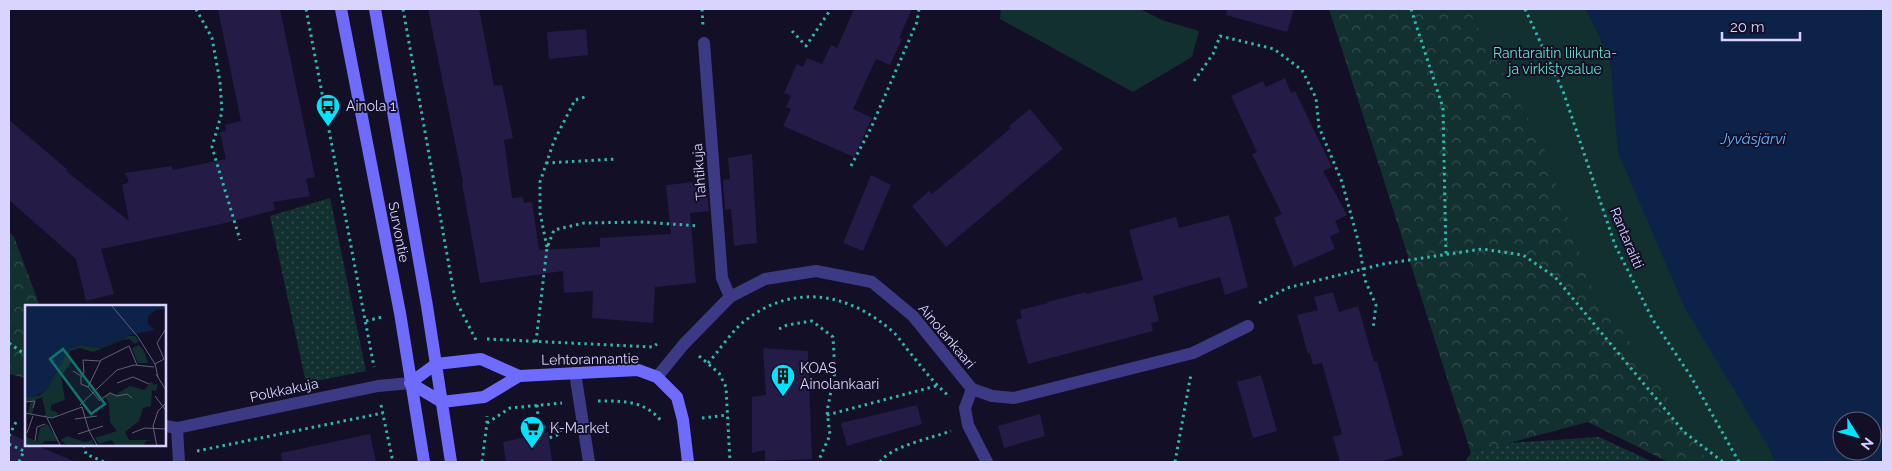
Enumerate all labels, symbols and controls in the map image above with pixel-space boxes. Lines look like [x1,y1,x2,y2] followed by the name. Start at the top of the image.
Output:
[1722,10,1800,42] scale bar
[1730,18,1765,36] text: 20 m
[1493,45,1617,77] park label: Rantaraitin liikunta- ja virkistysalue
[315,93,341,127] bus stop icon: Ainola 1
[346,98,396,114] place label: Ainola 1
[1719,130,1787,148] water label: Jyväsjärvi
[689,143,709,201] street label: Tahtikuja
[385,200,413,264] street label: Survontie
[1607,205,1647,271] street label: Rantaraitti
[915,301,979,371] street label: Ainolankaari
[25,305,166,446] inset map
[541,350,639,368] street label: Lehtorannantie
[800,360,879,392] place label: KOAS Ainolankaari
[770,363,796,397] building icon: KOAS Ainolankaari
[248,375,320,405] street label: Polkkakuja
[1832,411,1882,461] north arrow
[519,415,545,449] supermarket icon: K-Market
[550,420,610,436] place label: K-Market
[1858,435,1877,453] text: N

